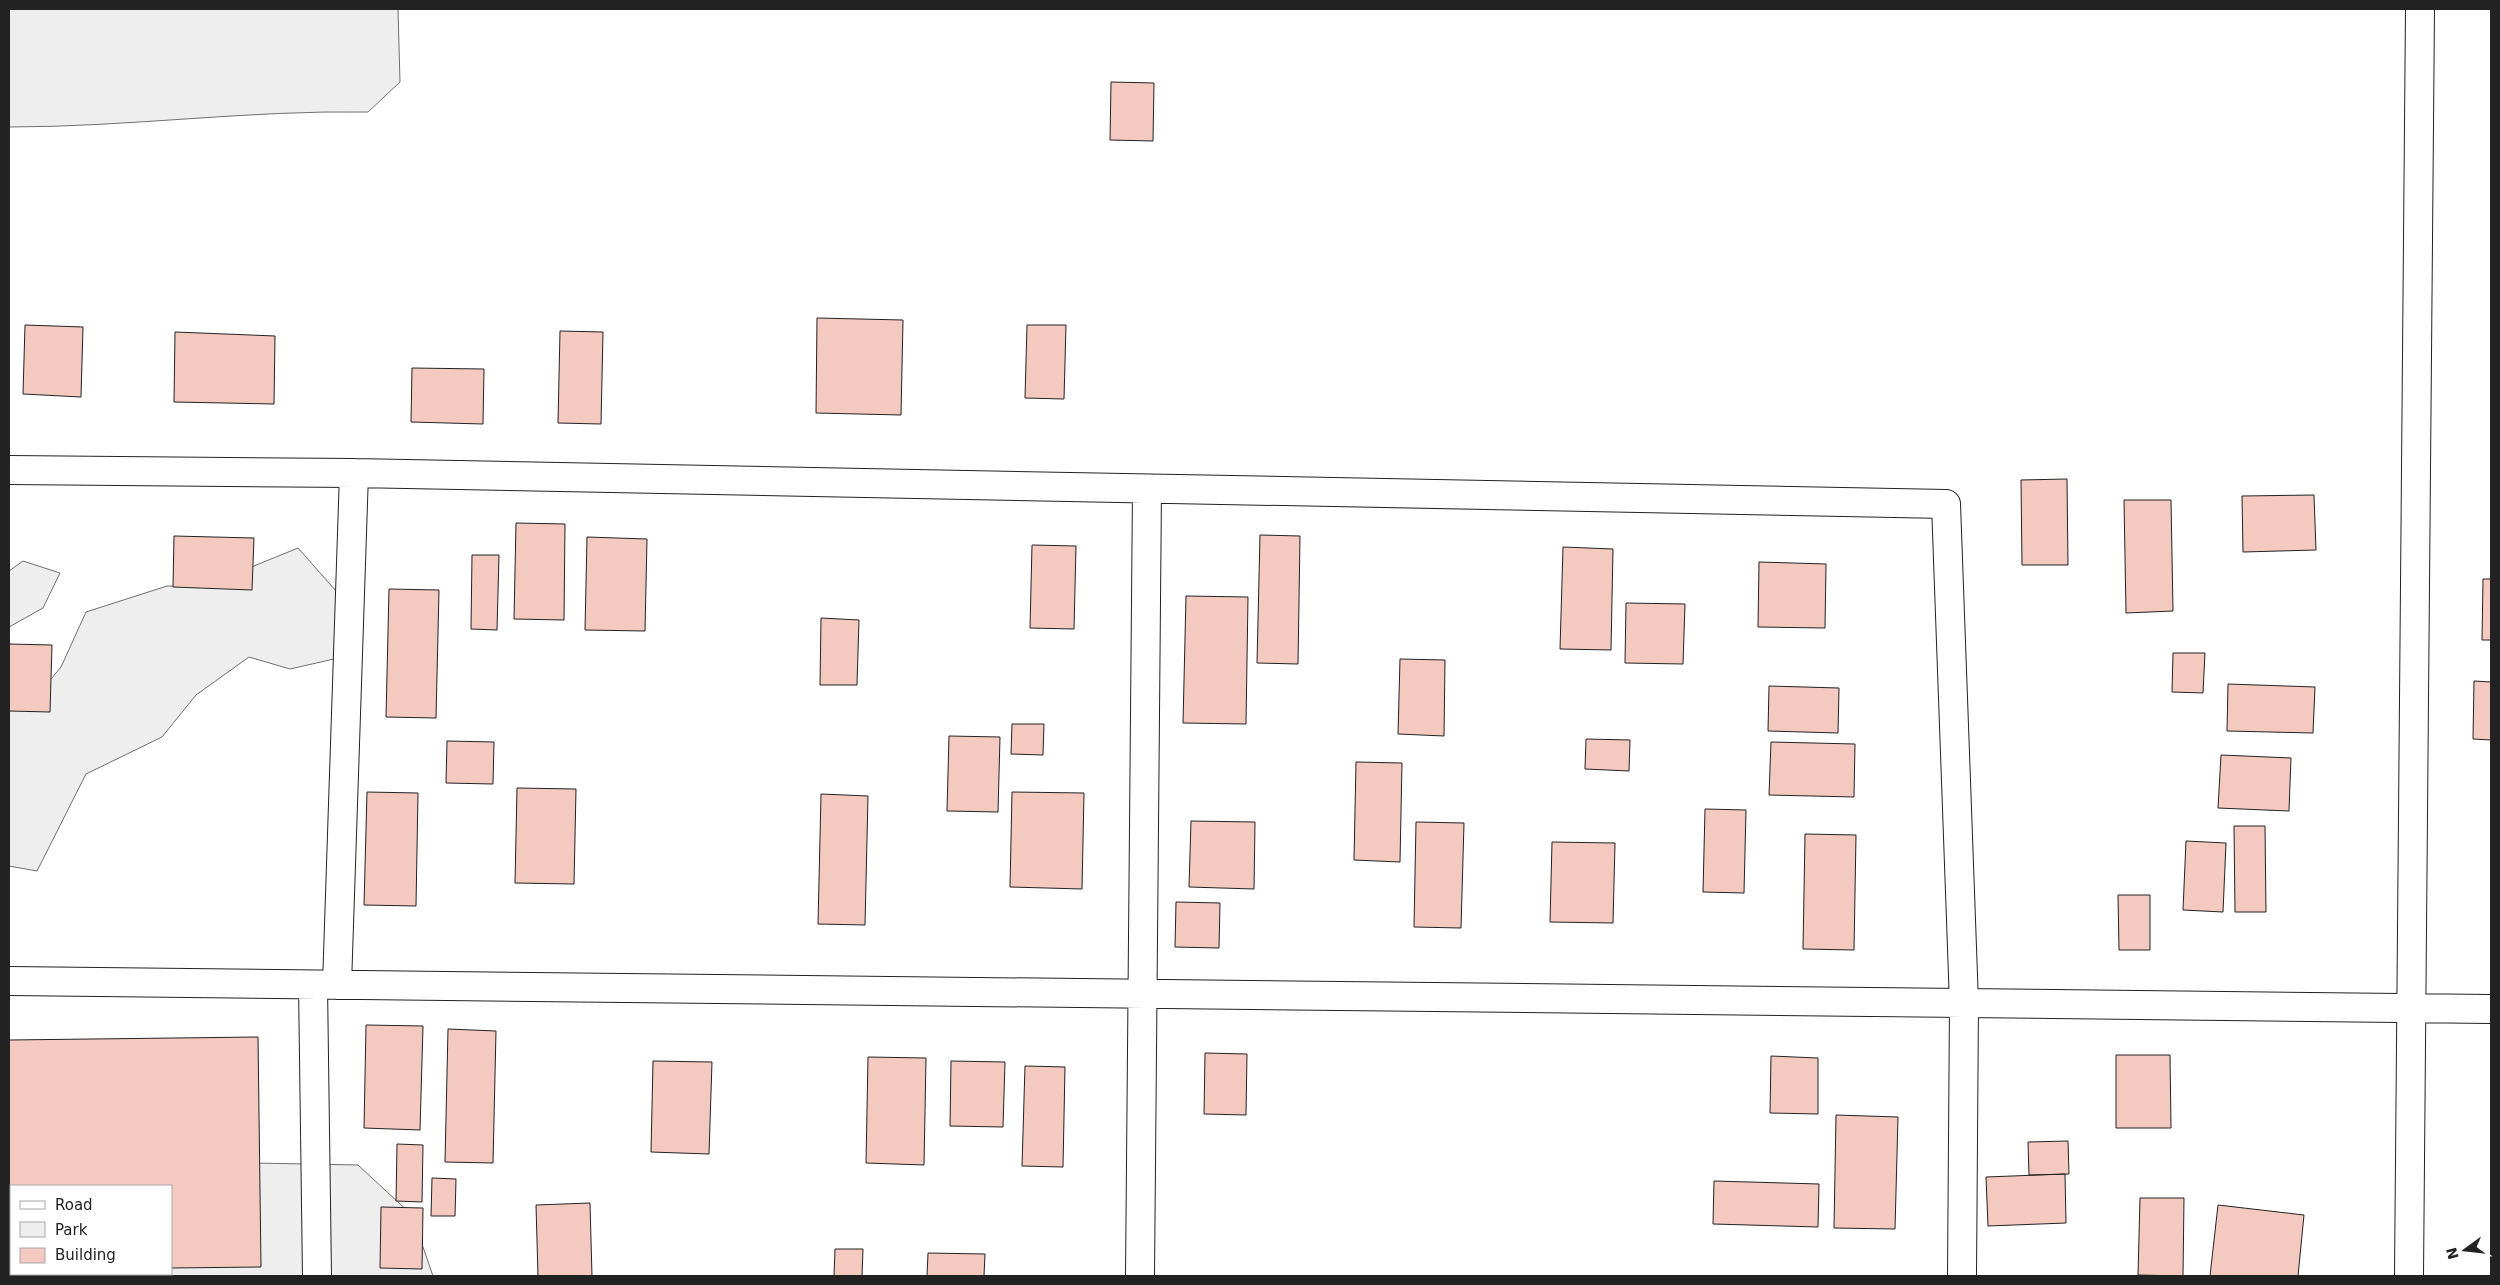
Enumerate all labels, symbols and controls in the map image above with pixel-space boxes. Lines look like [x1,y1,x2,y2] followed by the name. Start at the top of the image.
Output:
[10,1185,172,1275] legend
[55,1196,93,1214] text: Road
[55,1221,88,1239] text: Park
[2440,1225,2490,1275] north arrow
[55,1246,116,1264] text: Building
[2443,1246,2462,1261] text: N

